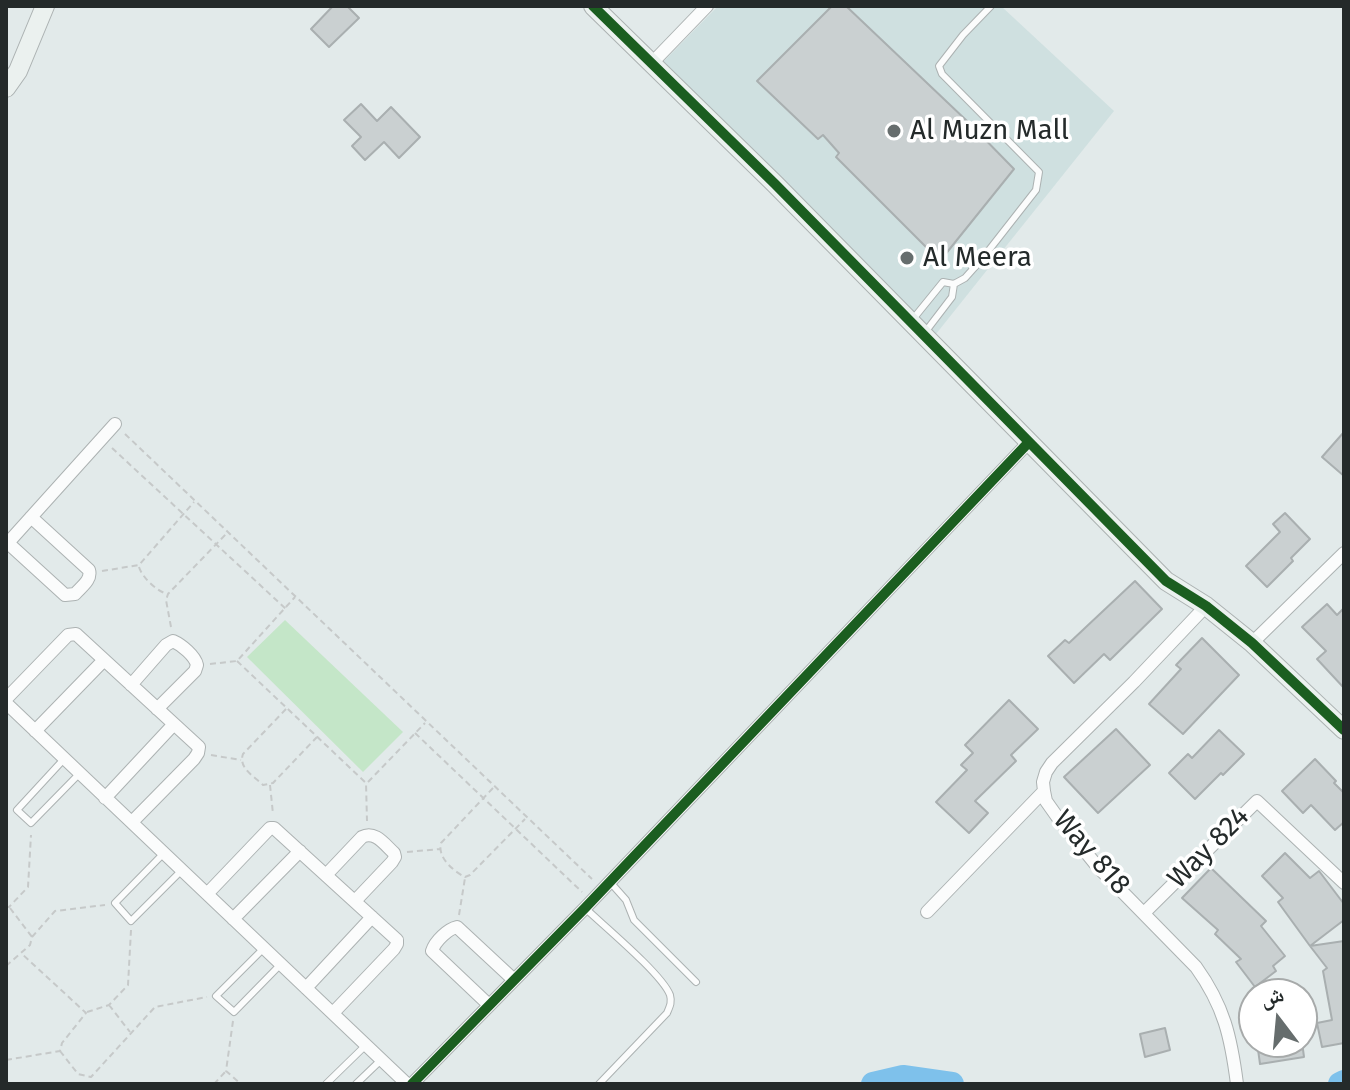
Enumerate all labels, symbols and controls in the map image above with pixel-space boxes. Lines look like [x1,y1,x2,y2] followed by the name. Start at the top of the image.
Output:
[910,114,1069,148] place label: Al Muzn Mall
[885,122,903,140] marker: Al Muzn Mall
[923,241,1032,275] place label: Al Meera
[898,249,916,267] marker: Al Meera
[1161,800,1257,896] street label: Way 824
[1045,804,1137,902] street label: Way 818
[1238,978,1318,1058] north arrow
[1257,980,1287,1013] text: ش

